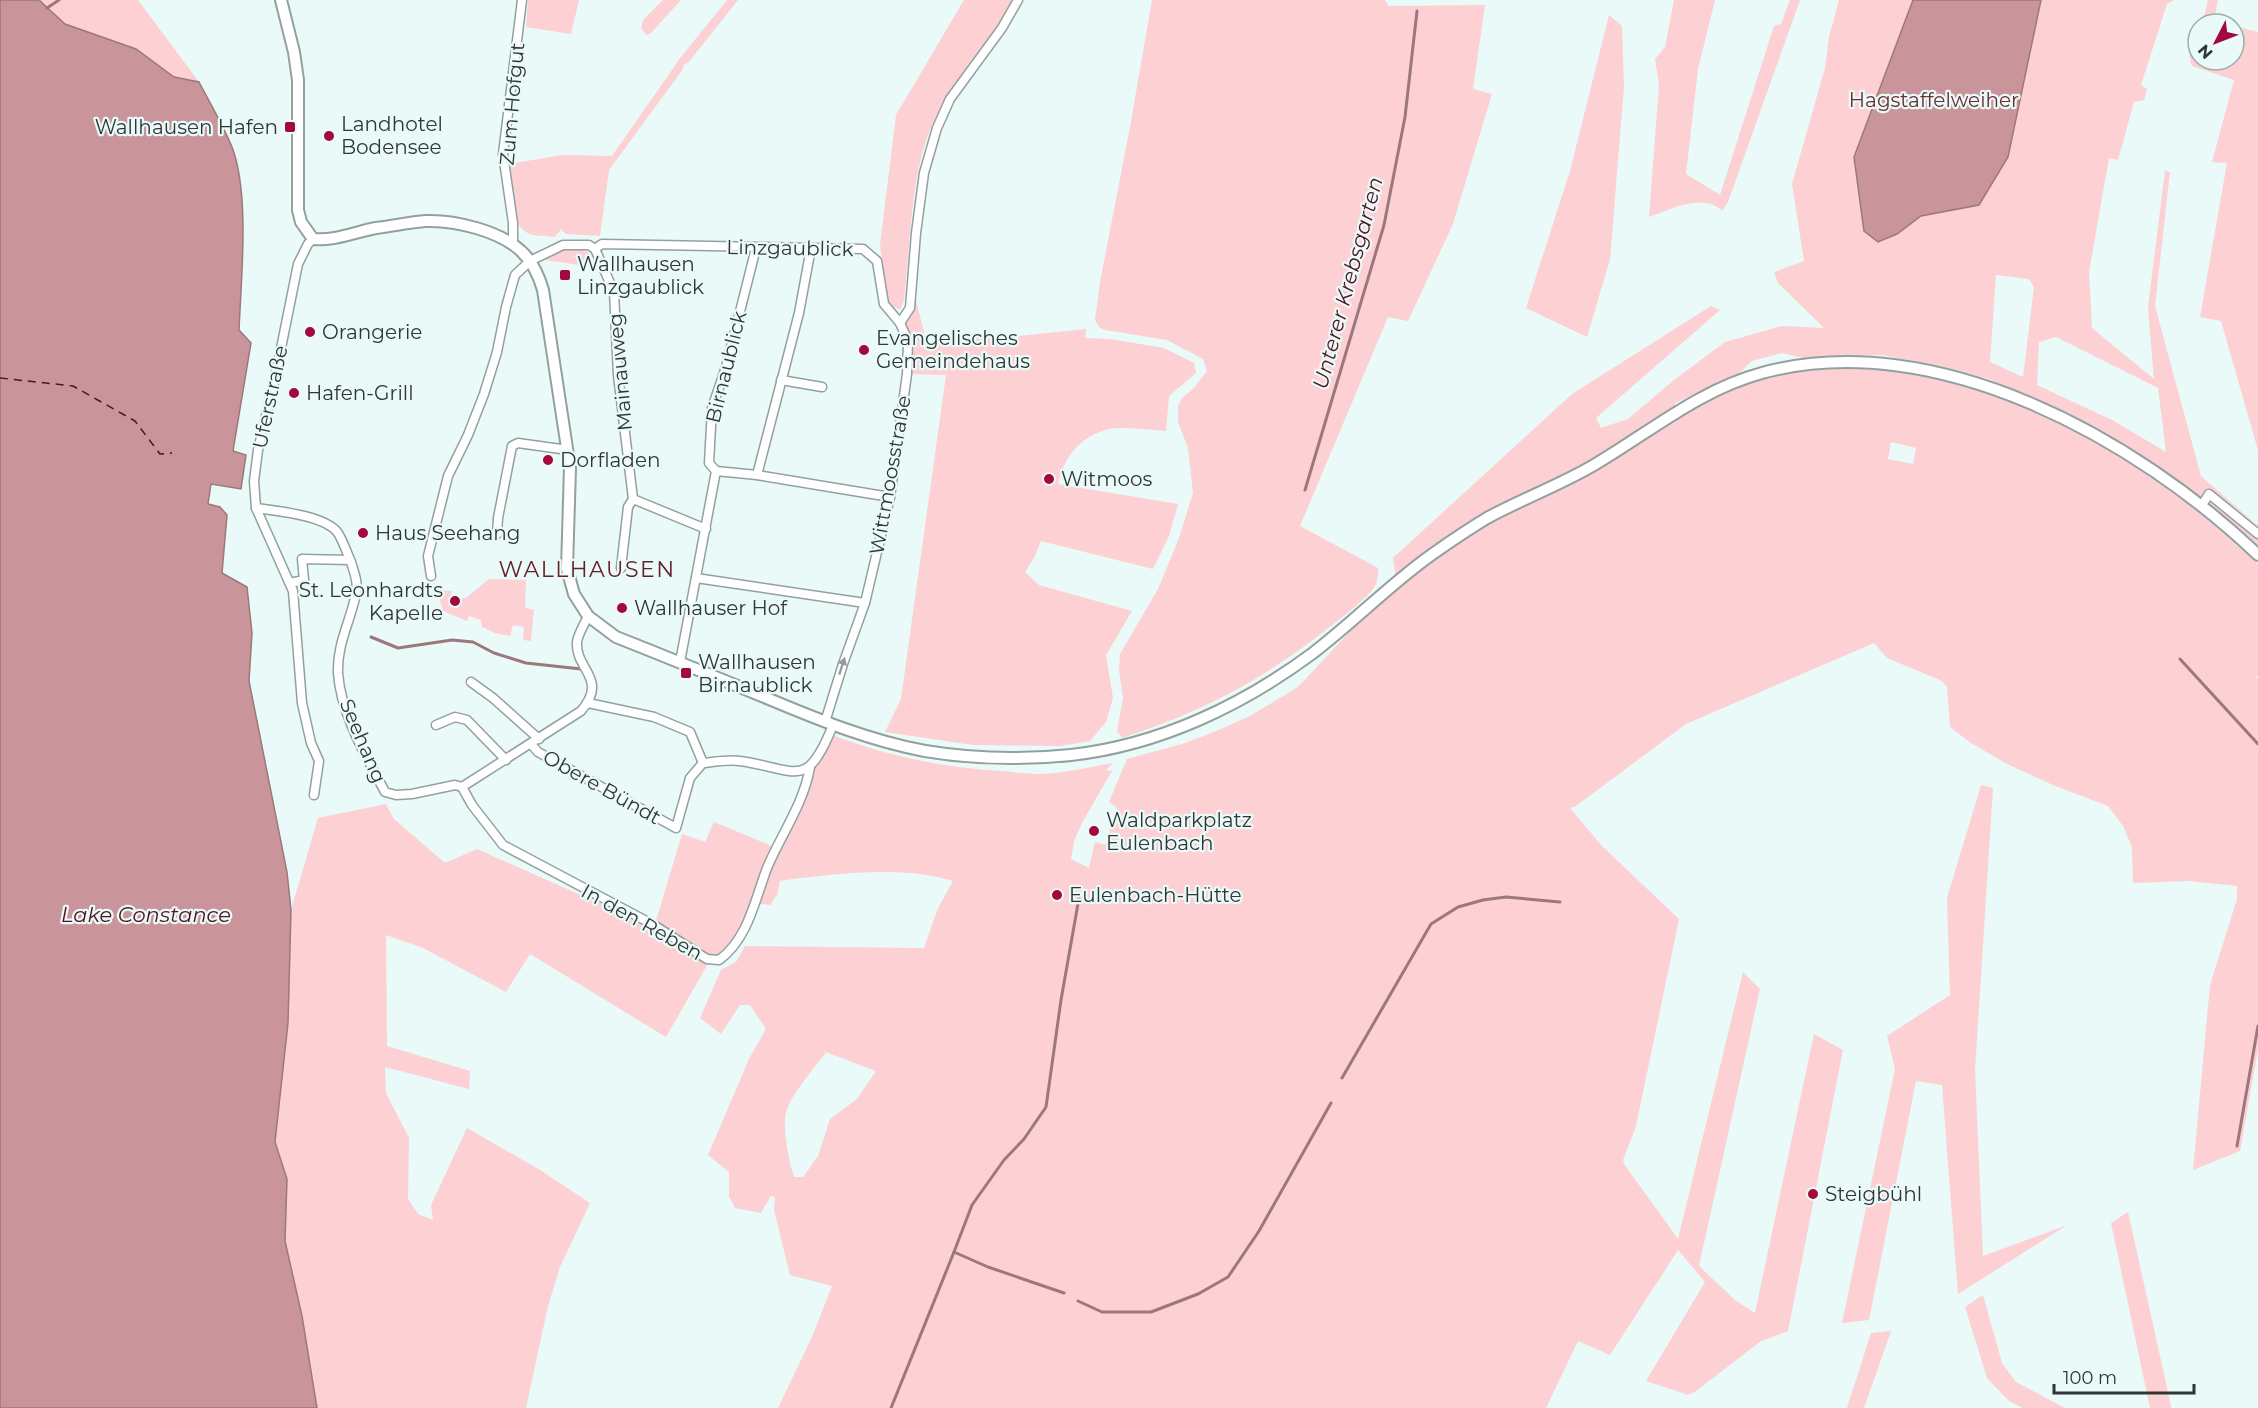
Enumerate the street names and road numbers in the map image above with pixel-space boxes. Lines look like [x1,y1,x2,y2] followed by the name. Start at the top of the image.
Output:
[495,41,529,167] street label: Zum Hofgut
[726,235,854,261] street label: Linzgaublick
[701,309,751,425] street label: Birnaublick
[603,312,637,432] street label: Mainauweg
[247,343,293,451] street label: Uferstraße
[864,393,916,557] street label: Wittmoosstraße
[335,695,391,787] street label: Seehang
[539,745,665,829] street label: Obere Bündt
[577,879,707,965] street label: In den Reben

